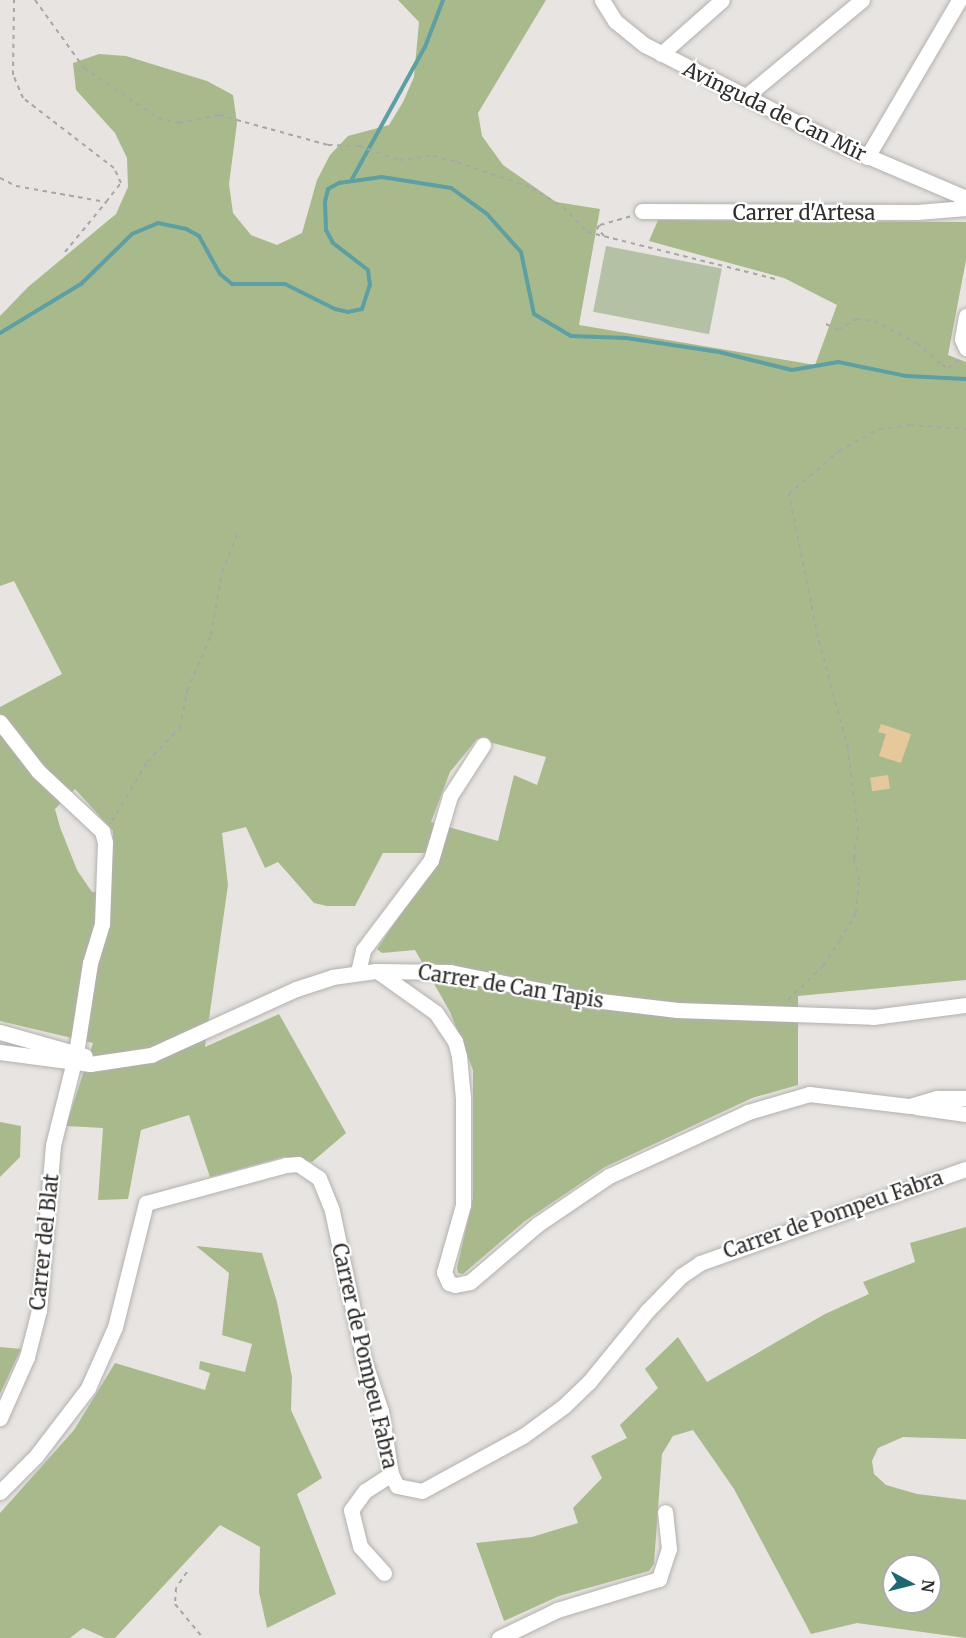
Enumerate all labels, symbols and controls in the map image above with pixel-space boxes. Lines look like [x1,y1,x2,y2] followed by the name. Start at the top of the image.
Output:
[680,56,870,166] street label: Avinguda de Can Mir
[733,200,875,224] street label: Carrer d'Artesa
[416,959,606,1013] street label: Carrer de Can Tapis
[720,1165,946,1263] street label: Carrer de Pompeu Fabra
[25,1173,63,1311] street label: Carrer del Blat
[327,1241,403,1471] street label: Carrer de Pompeu Fabra
[882,1554,942,1614] north arrow
[917,1578,939,1593] text: N

